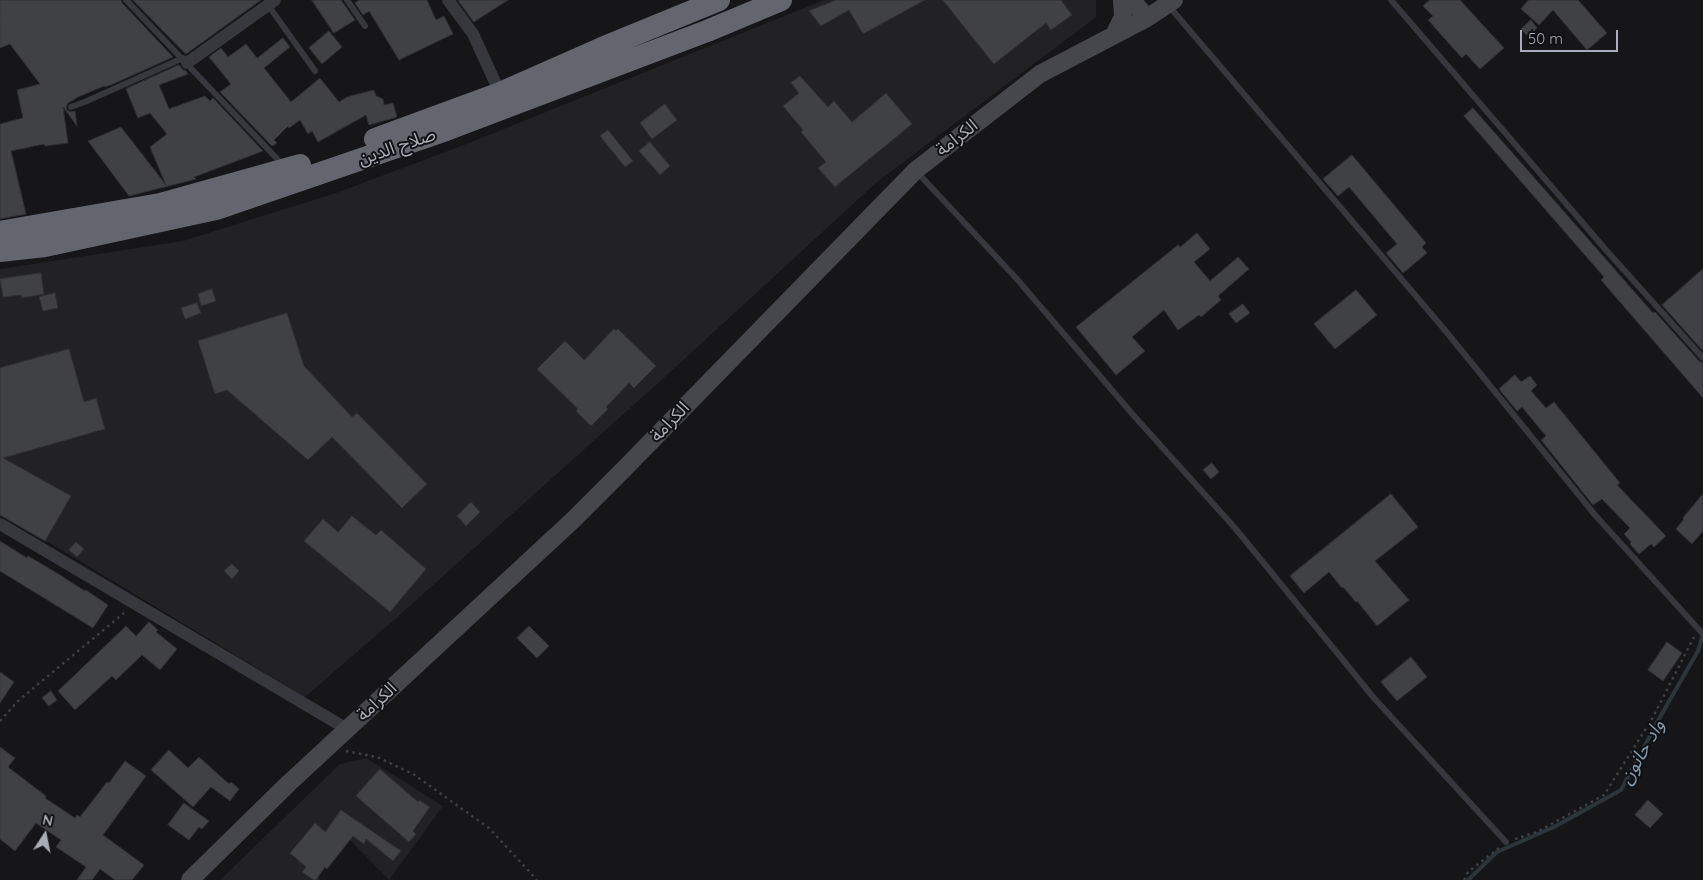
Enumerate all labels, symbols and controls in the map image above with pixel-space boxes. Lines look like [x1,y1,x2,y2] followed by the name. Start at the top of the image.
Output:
[1523,20,1620,52] scale bar
[1528,29,1563,48] text: 50 m
[932,115,982,161] street label: الكرامة
[355,124,439,170] street label: صلاح الدين
[646,397,694,447] street label: الكرامة
[352,678,402,726] street label: الكرامة
[1614,716,1670,788] water label: واد حانون
[20,810,70,860] north arrow
[41,810,55,830] text: N

